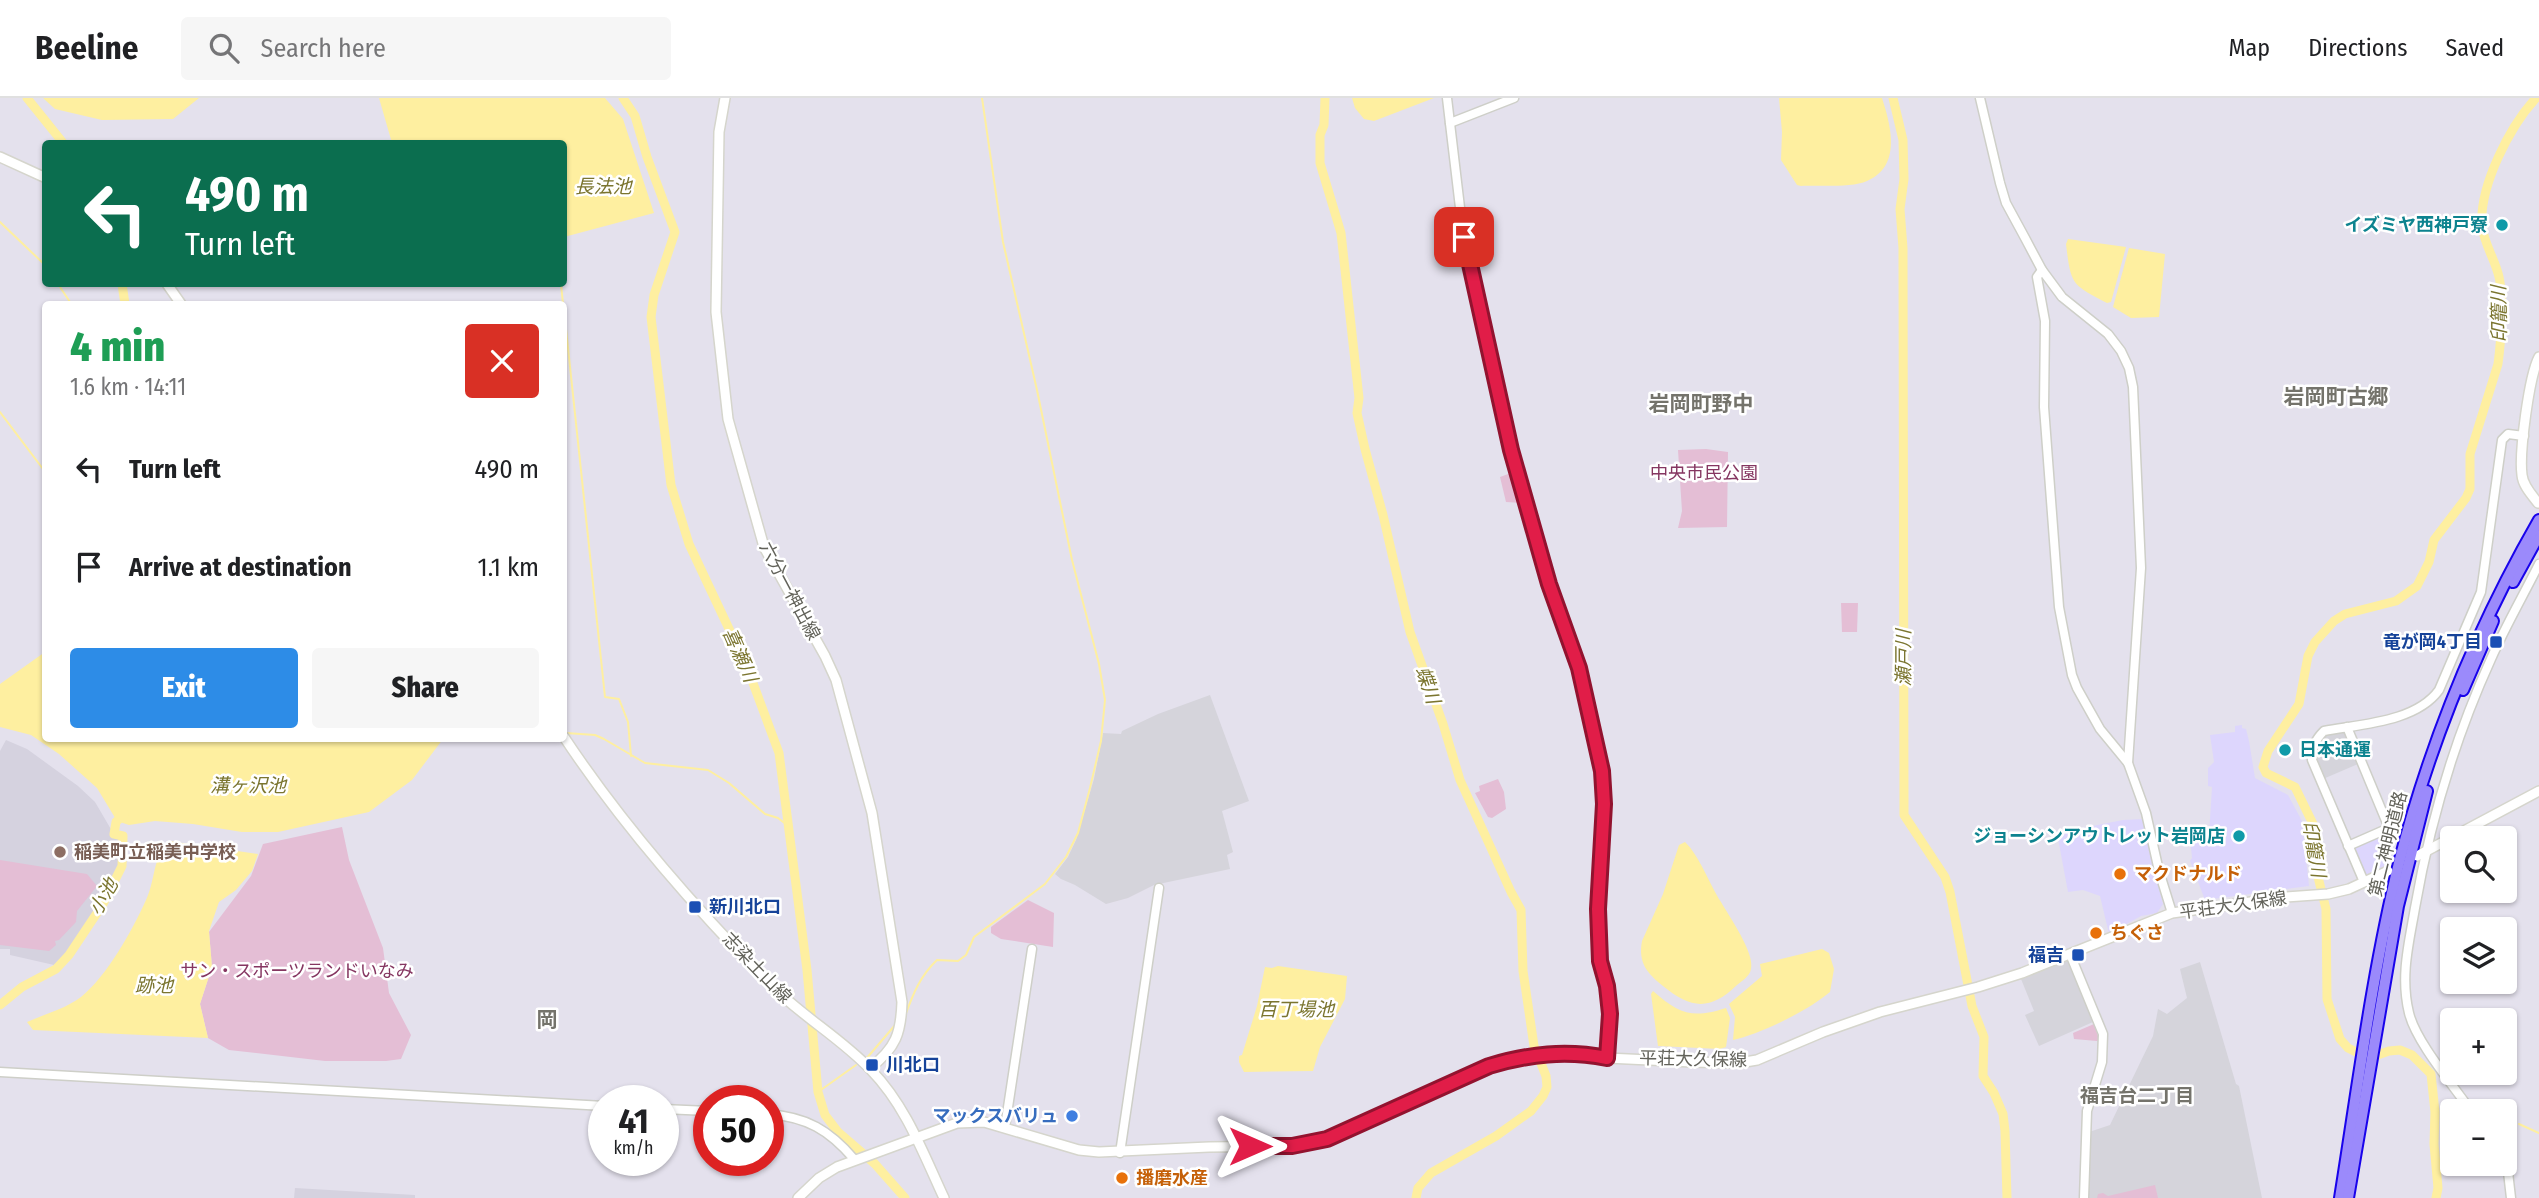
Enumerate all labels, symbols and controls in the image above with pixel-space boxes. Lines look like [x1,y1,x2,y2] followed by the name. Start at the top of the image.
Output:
[181,17,671,80] search box
[35,28,139,68] text: Beeline
[205,29,243,67] icon: search
[261,33,386,64] text: Search here
[2229,34,2270,62] text: Map
[2308,34,2407,62] text: Directions
[2445,34,2504,62] text: Saved
[185,165,309,224] text: 490 m
[70,168,161,259] icon: left
[574,175,633,198] water label: 長法池
[1434,207,1494,267] pin
[2345,214,2488,236] place label: イズミヤ西神戸寮
[2494,217,2510,233] marker: イズミヤ西神戸寮
[1445,218,1483,256] icon: arrive
[185,225,295,263] text: Turn left
[2487,283,2511,343] water label: 印籠川
[70,322,165,372] text: 4 min
[465,324,539,398] button: close
[70,373,186,401] text: 1.6 km · 14:11
[2284,384,2389,410] district label: 岩岡町古郷
[1649,391,1754,417] district label: 岩岡町野中
[70,450,108,488] icon: left
[129,454,221,485] text: Turn left
[475,454,539,485] text: 490 m
[1650,462,1758,484] park label: 中央市民公園
[755,538,825,644] street label: 六分一神出線
[70,548,108,586] icon: arrive
[129,552,352,583] text: Arrive at destination
[478,552,539,583] text: 1.1 km
[718,624,763,688] water label: 喜瀬川
[1892,628,1915,687] water label: 瀬戸川
[2383,631,2482,653] place label: 竜が岡4丁目
[2488,634,2504,650] marker: 竜が岡4丁目
[70,648,298,728] button: Exit
[312,648,539,728] button: Share
[1411,663,1446,709] water label: 蝶川
[2299,739,2371,761] place label: 日本通運
[2277,742,2293,758] marker: 日本通運
[210,774,288,797] water label: 溝ヶ沢池
[2364,789,2412,899] street label: 第二神明道路
[2298,819,2331,881] water label: 印籠川
[1973,825,2225,847] place label: ジョーシンアウトレット岩岡店
[2440,826,2517,1176] map controls
[2440,826,2517,903] button: search
[2231,828,2247,844] marker: ジョーシンアウトレット岩岡店
[74,841,236,863] place label: 稲美町立稲美中学校
[52,844,68,860] marker: 稲美町立稲美中学校
[2134,863,2242,885] place label: マクドナルド
[2112,866,2128,882] marker: マクドナルド
[84,873,123,919] water label: 小池
[2178,887,2288,923] street label: 平荘大久保線
[709,896,781,918] place label: 新川北口
[687,899,703,915] marker: 新川北口
[2440,917,2517,994] button: layers
[2110,922,2164,944] place label: ちぐさ
[2088,925,2104,941] marker: ちぐさ
[718,928,796,1008] street label: 志染土山線
[2028,944,2064,966] place label: 福吉
[2070,947,2086,963] marker: 福吉
[180,960,414,982] park label: サン・スポーツランドいなみ
[135,974,175,997] water label: 跡池
[1258,998,1336,1021] water label: 百丁場池
[537,1007,558,1033] district label: 岡
[2440,1008,2517,1085] button: +
[1639,1047,1747,1071] street label: 平荘大久保線
[886,1054,940,1076] place label: 川北口
[864,1057,880,1073] marker: 川北口
[2080,1084,2194,1107] district label: 福吉台二丁目
[693,1085,784,1176] speed limit sign: 50
[2440,1099,2517,1176] button: −
[618,1100,649,1142] text: 41
[933,1105,1058,1127] place label: マックスバリュ
[1064,1108,1080,1124] marker: マックスバリュ
[1213,1109,1287,1183] position arrow
[613,1137,654,1159] text: km/h
[1136,1167,1208,1189] place label: 播磨水産
[1114,1170,1130,1186] marker: 播磨水産

